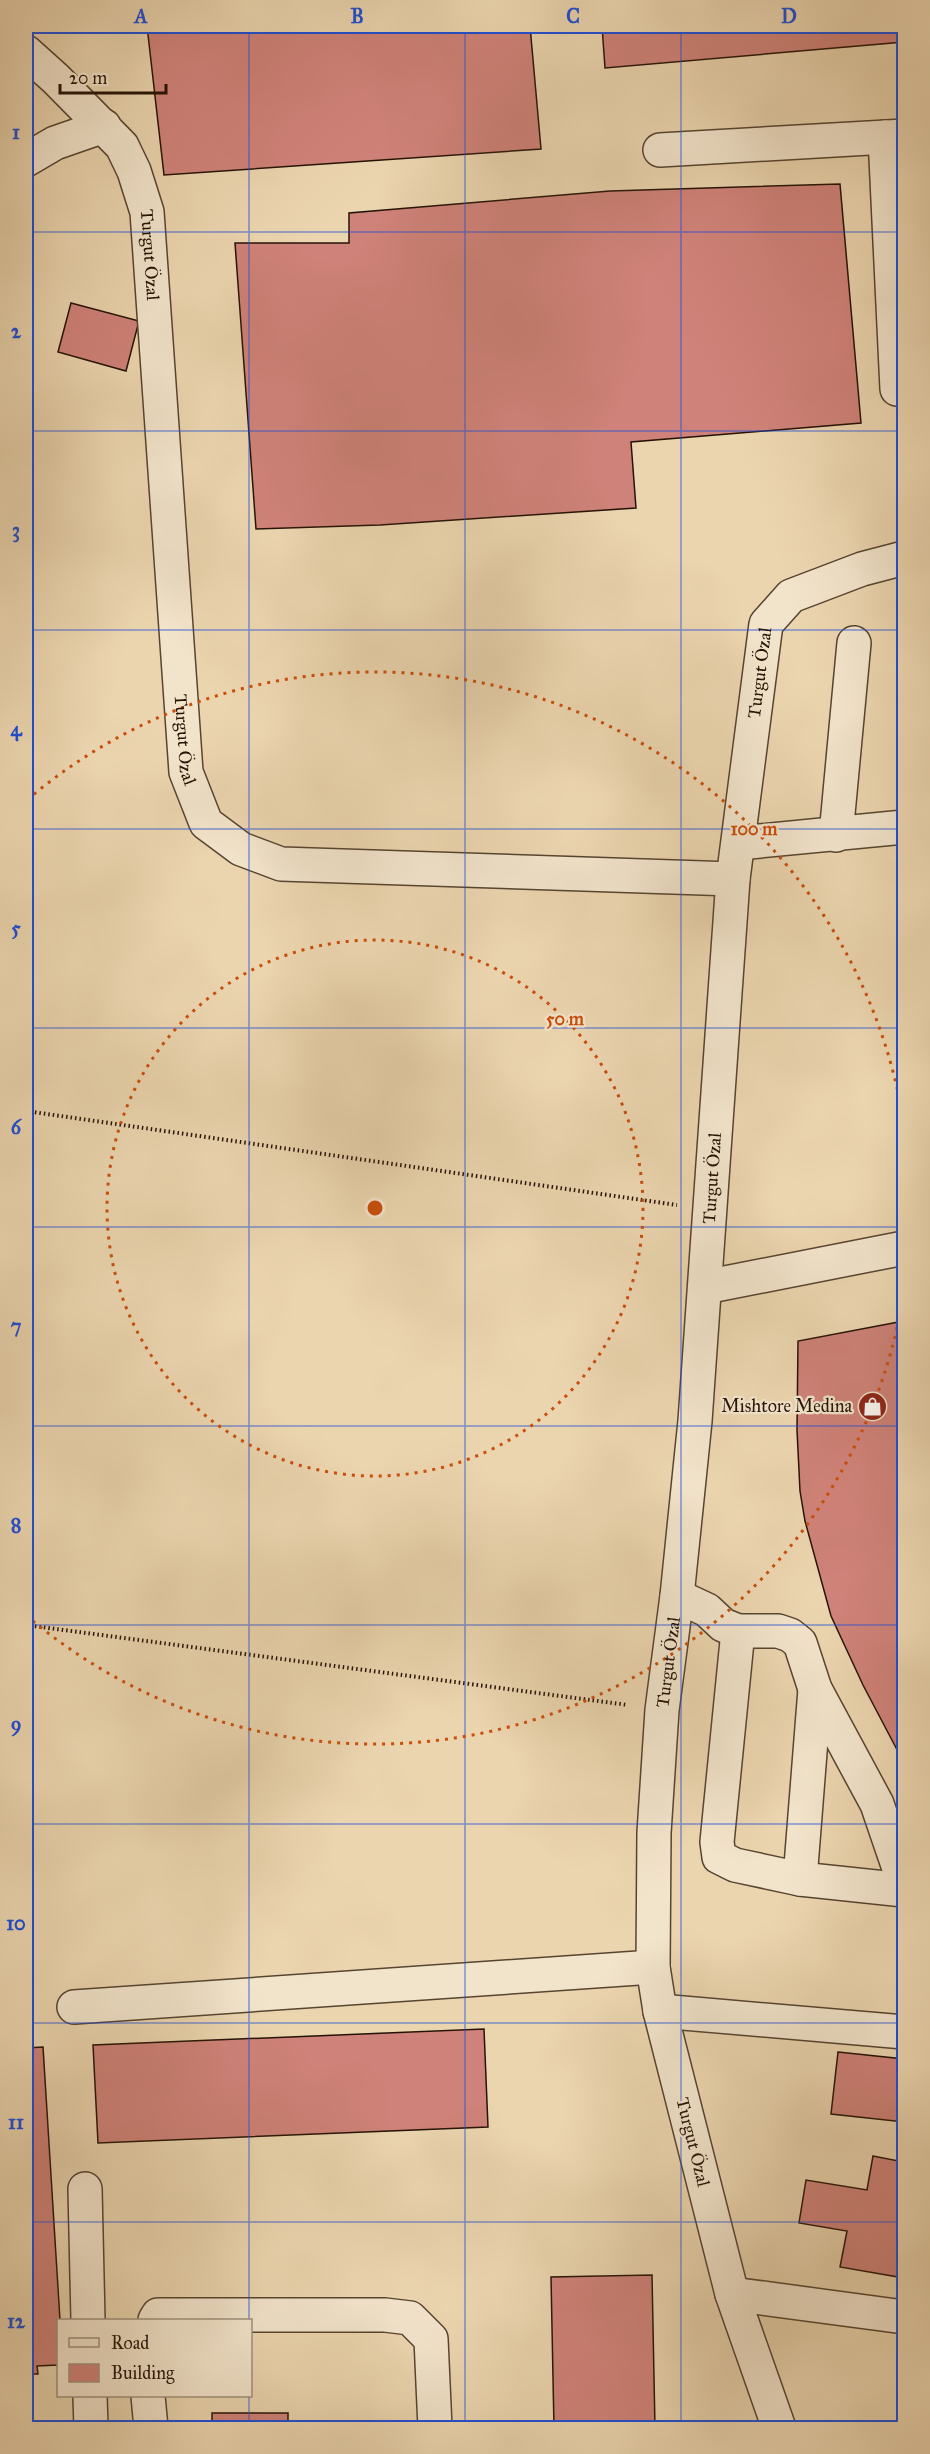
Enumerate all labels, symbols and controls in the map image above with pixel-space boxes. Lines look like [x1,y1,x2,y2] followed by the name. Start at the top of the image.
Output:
[132,4,148,28] text: A
[350,4,364,28] text: B
[566,4,580,28] text: C
[781,4,797,28] text: D
[60,57,166,95] scale bar
[69,67,107,89] text: 20 m
[12,120,20,144] text: 1
[136,208,164,301] street label: Turgut Özal
[11,319,22,343] text: 2
[12,518,20,543] text: 3
[743,626,776,720] street label: Turgut Özal
[170,693,201,788] street label: Turgut Özal
[10,717,22,742] text: 4
[731,818,778,840] text: 100 m
[11,916,21,940] text: 5
[546,1008,585,1030] text: 50 m
[11,1115,23,1139] text: 6
[698,1132,726,1225] street label: Turgut Özal
[365,1198,385,1218] centre of rings
[11,1314,22,1338] text: 7
[857,1390,889,1422] shop icon: Mishtore Medina
[721,1395,852,1417] place label: Mishtore Medina
[11,1513,21,1537] text: 8
[651,1615,685,1709] street label: Turgut Özal
[11,1712,21,1737] text: 9
[6,1911,26,1935] text: 10
[670,2095,716,2189] street label: Turgut Özal
[8,2110,24,2134] text: 11
[7,2309,26,2333] text: 12
[57,2319,252,2397] legend
[111,2332,149,2354] text: Road
[111,2362,175,2385] text: Building

